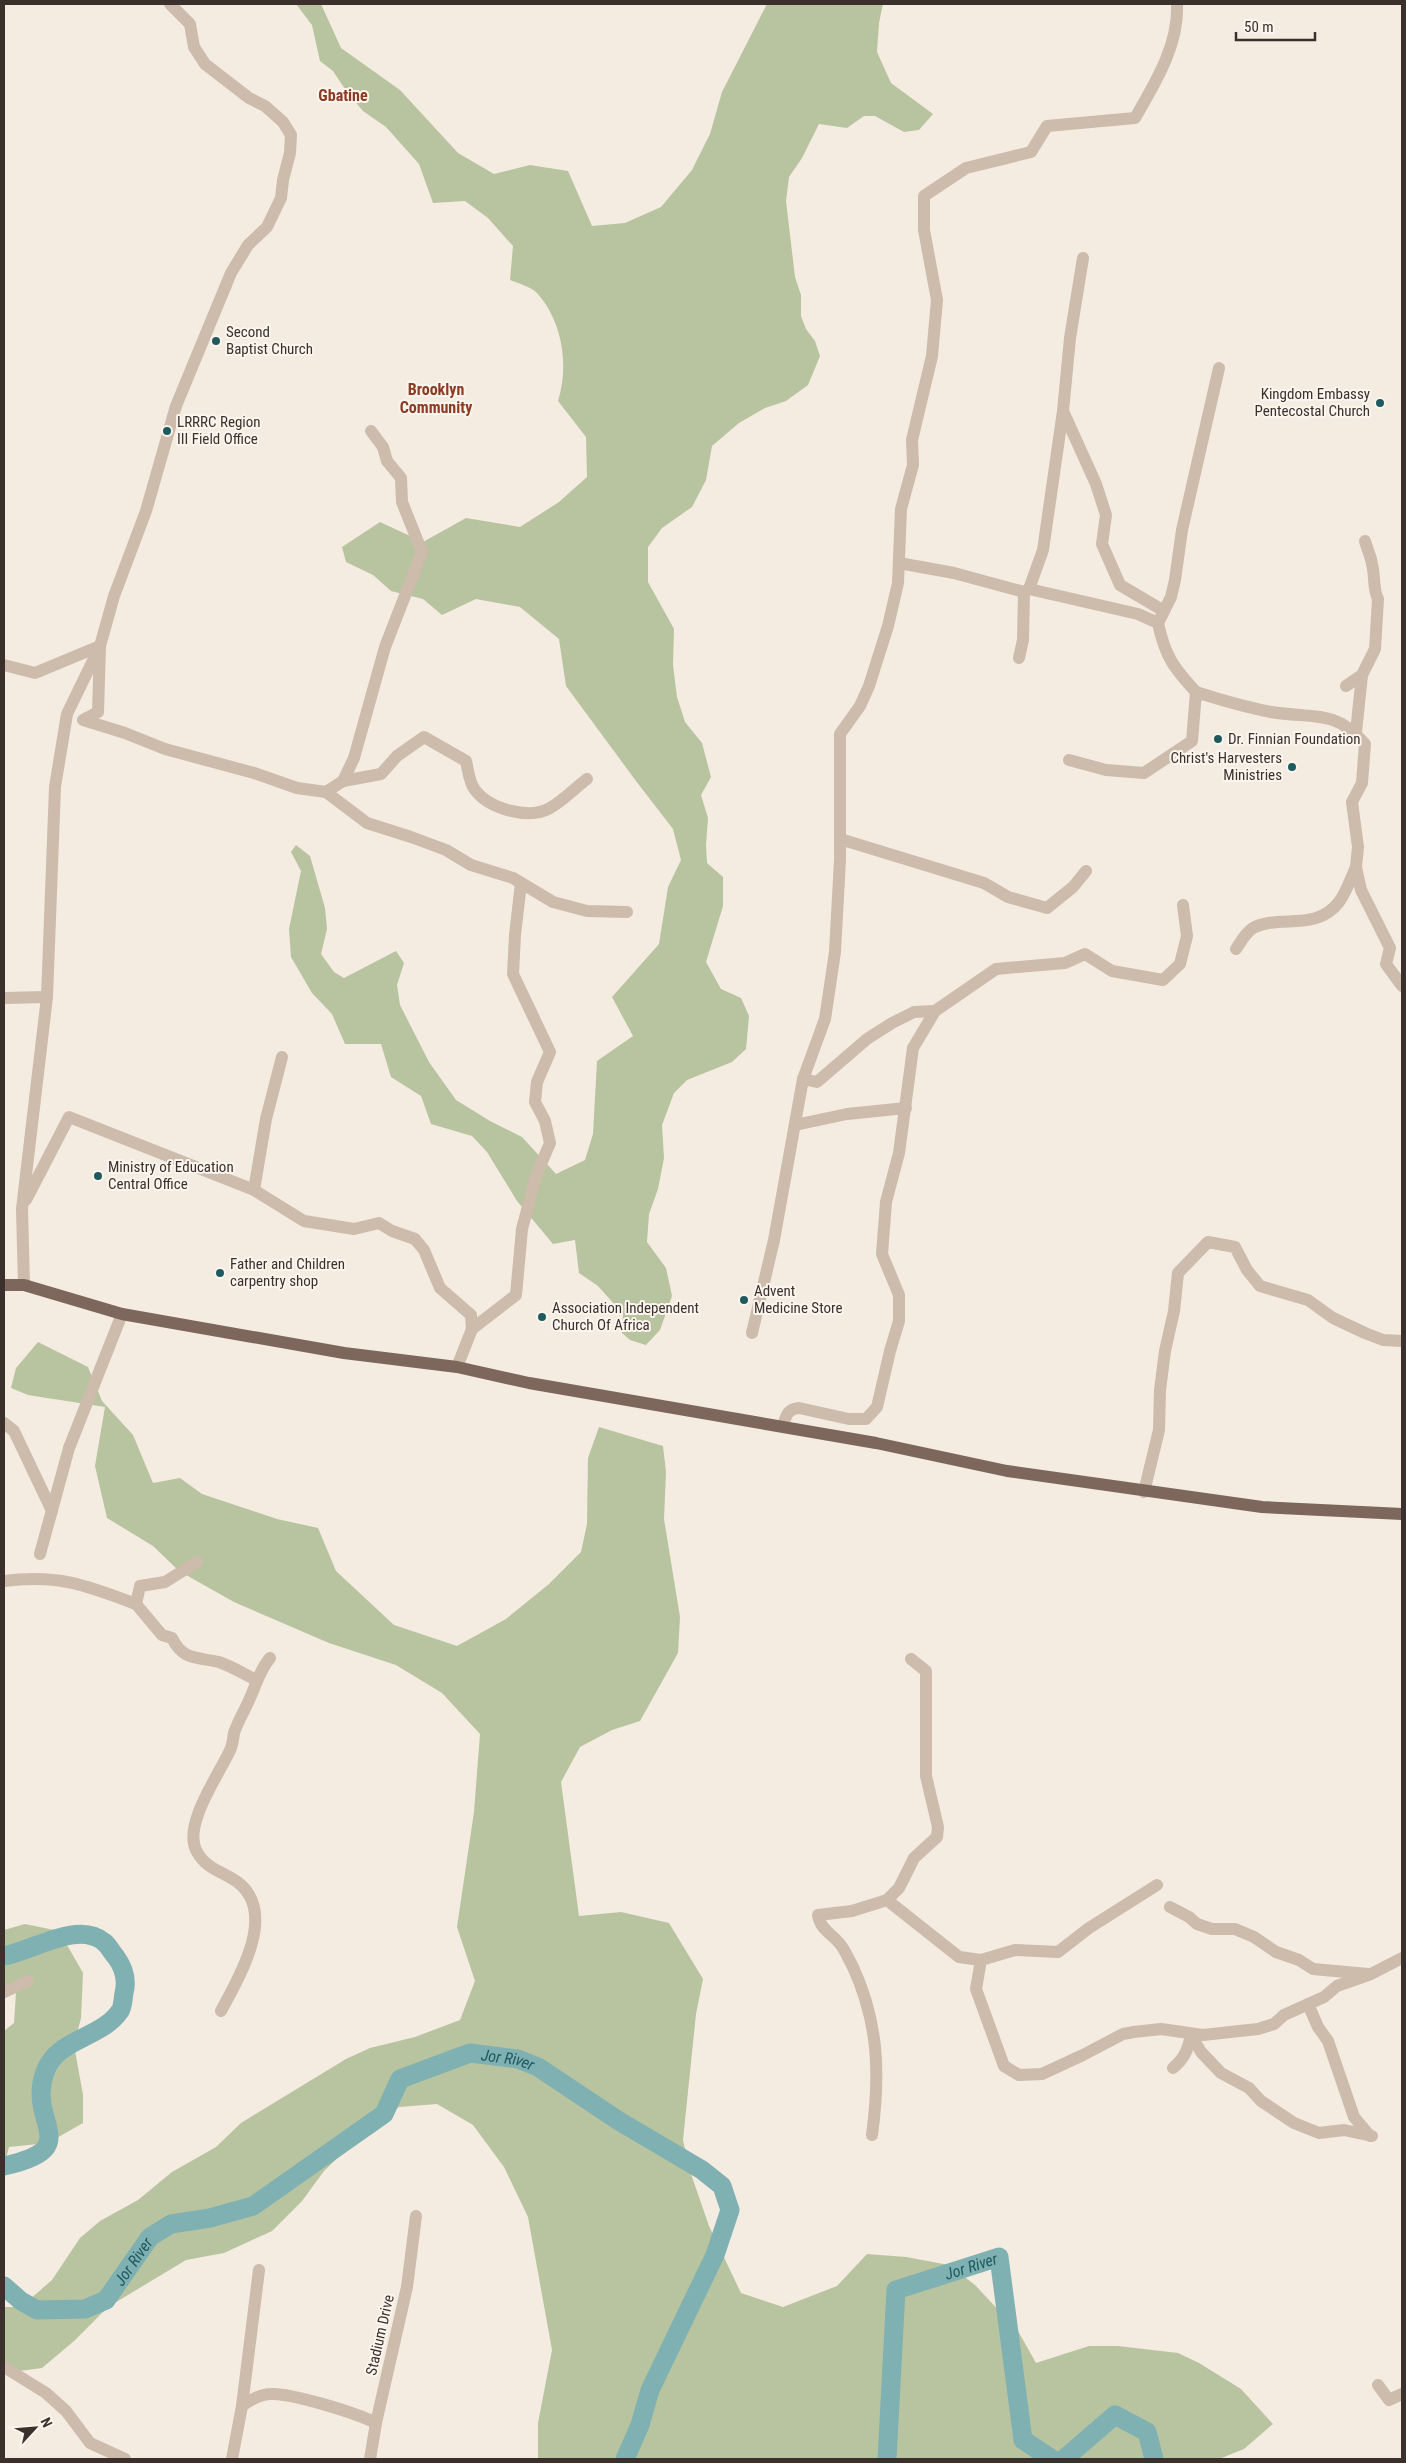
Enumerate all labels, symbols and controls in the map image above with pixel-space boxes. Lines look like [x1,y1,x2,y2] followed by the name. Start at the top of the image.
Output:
[1236,10,1315,42] scale bar
[1244,18,1274,36] text: 50 m
[318,86,368,105] district label: Gbatine
[226,323,313,358] place label: Second Baptist Church
[210,335,222,347] marker: Second Baptist Church
[400,380,472,417] district label: Brooklyn Community
[1255,385,1370,420] place label: Kingdom Embassy Pentecostal Church
[1374,397,1386,409] marker: Kingdom Embassy Pentecostal Church
[177,413,261,448] place label: LRRRC Region III Field Office
[161,425,173,437] marker: LRRRC Region III Field Office
[1228,730,1361,748] place label: Dr. Finnian Foundation
[1212,733,1224,745] marker: Dr. Finnian Foundation
[1170,749,1282,784] place label: Christ's Harvesters Ministries
[1286,761,1298,773] marker: Christ's Harvesters Ministries
[108,1158,234,1193] place label: Ministry of Education Central Office
[92,1170,104,1182] marker: Ministry of Education Central Office
[230,1255,345,1290] place label: Father and Children carpentry shop
[214,1267,226,1279] marker: Father and Children carpentry shop
[754,1282,842,1317] place label: Advent Medicine Store
[738,1294,750,1306] marker: Advent Medicine Store
[552,1299,699,1334] place label: Association Independent Church Of Africa
[536,1311,548,1323] marker: Association Independent Church Of Africa
[480,2045,538,2075] water label: Jor River
[110,2233,157,2289] water label: Jor River
[942,2248,1001,2283] water label: Jor River
[362,2293,398,2377] street label: Stadium Drive
[10,2403,60,2453] north arrow
[38,2415,56,2430] text: N

